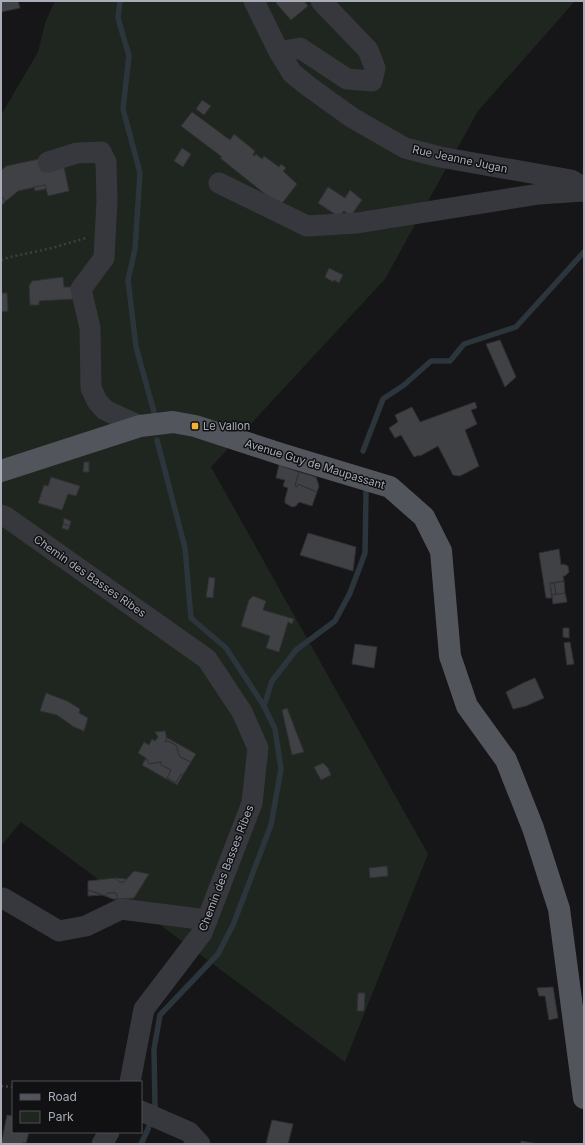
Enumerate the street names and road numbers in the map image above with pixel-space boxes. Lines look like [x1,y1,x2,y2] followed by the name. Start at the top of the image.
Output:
[411,142,509,176] street label: Rue Jeanne Jugan
[243,436,387,492] street label: Avenue Guy de Maupassant
[31,532,149,620] street label: Chemin des Basses Ribes
[195,803,257,933] street label: Chemin des Basses Ribes

